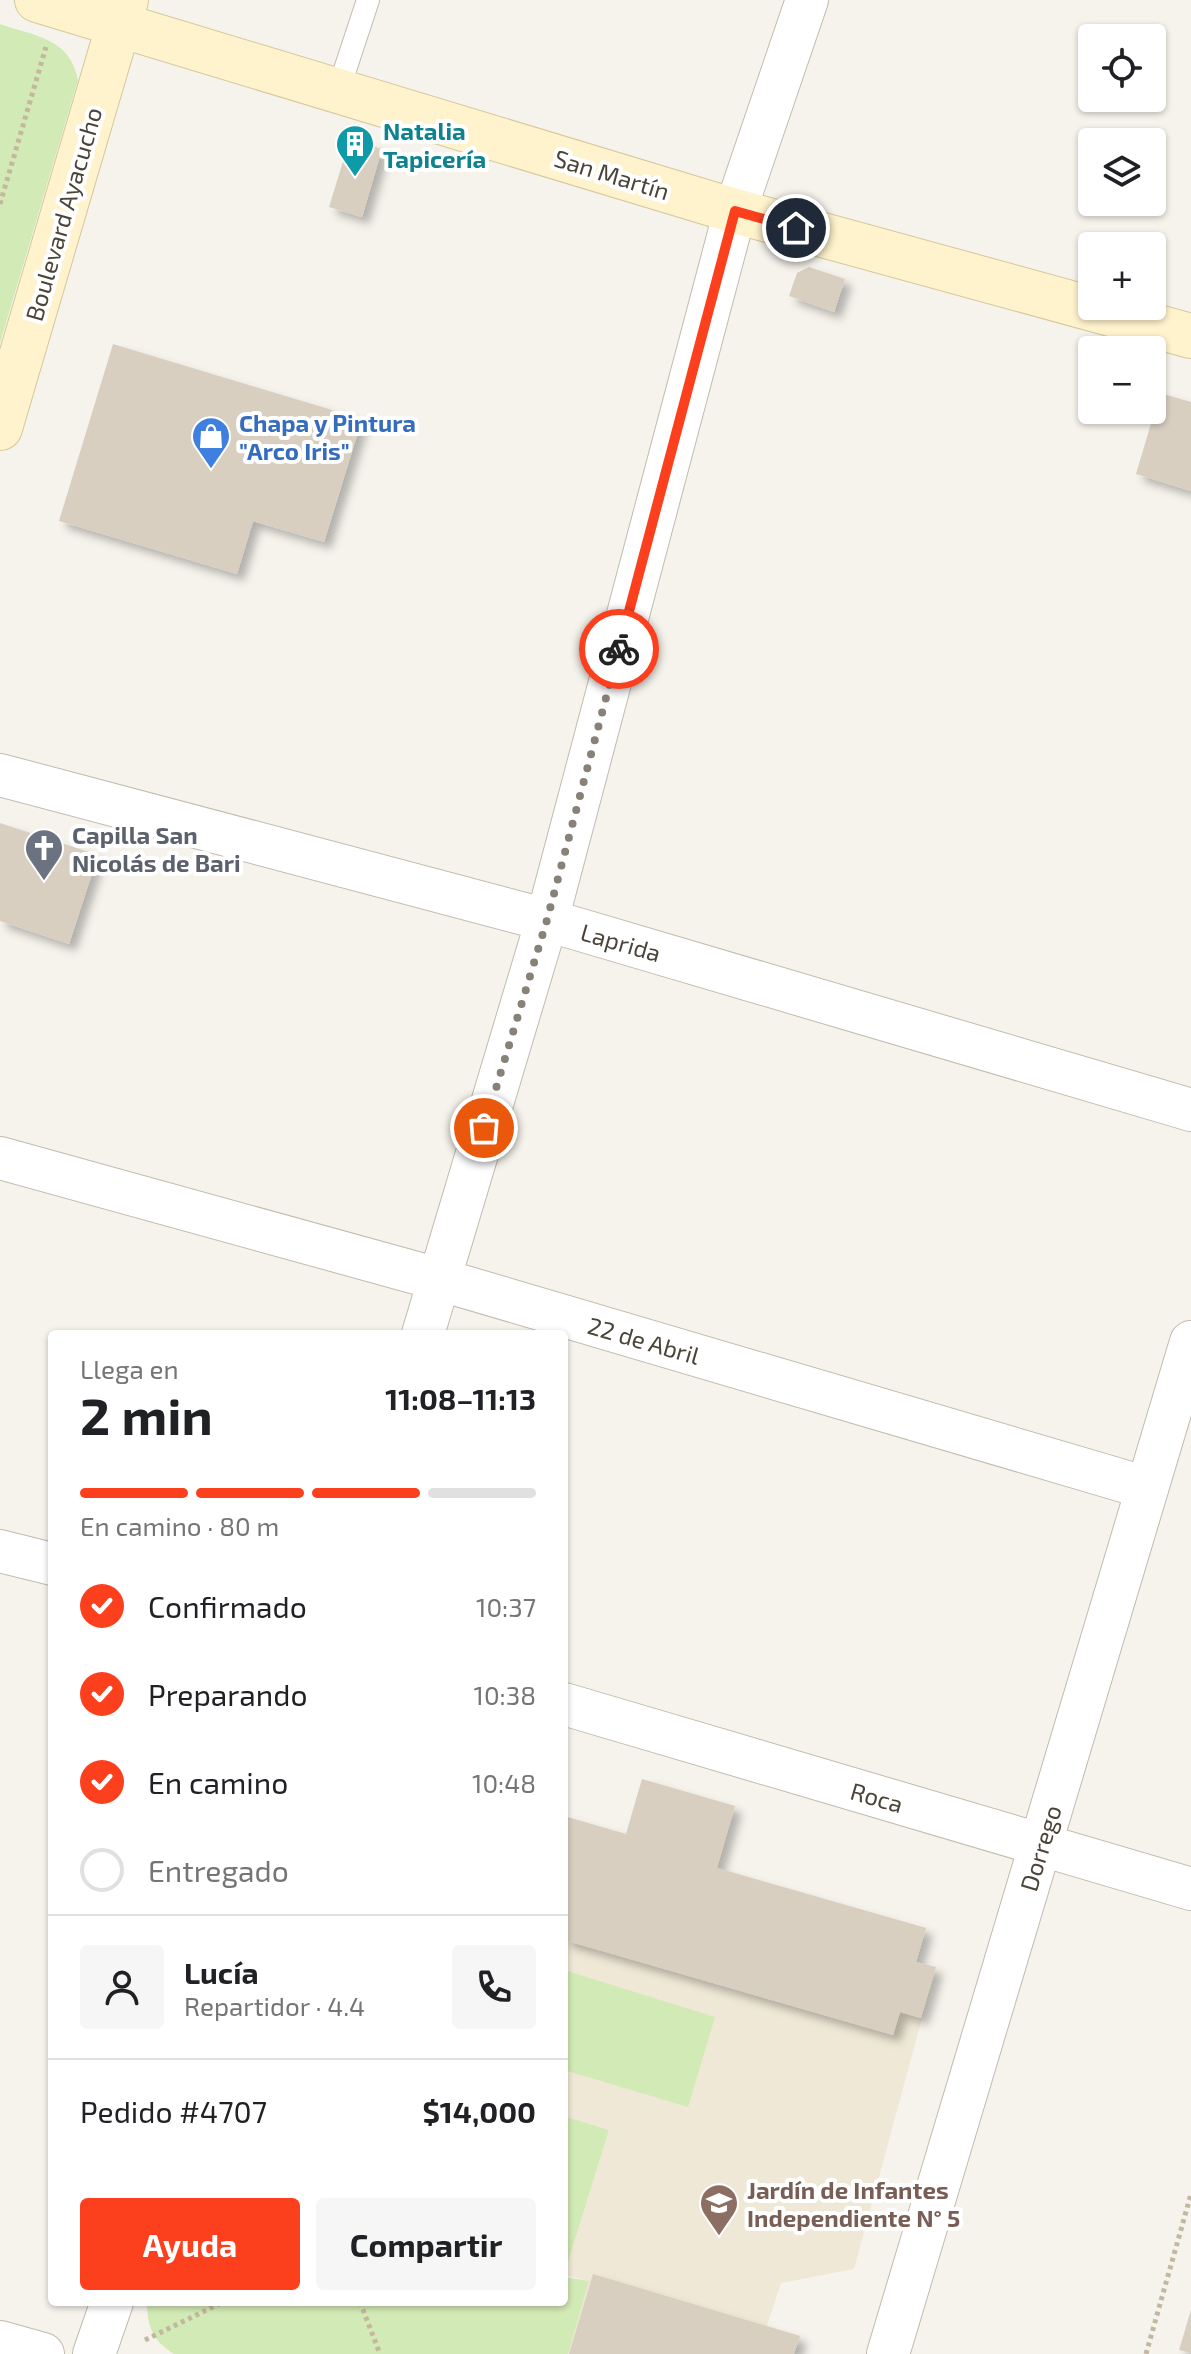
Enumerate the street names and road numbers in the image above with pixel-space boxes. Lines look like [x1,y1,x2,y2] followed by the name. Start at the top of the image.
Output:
[19,104,107,324] street label: Boulevard Ayacucho
[551,143,673,205] street label: San Martín
[578,917,664,967] street label: Laprida
[585,1310,703,1370] street label: 22 de Abril
[847,1776,907,1818] street label: Roca
[1013,1802,1067,1894] street label: Dorrego

